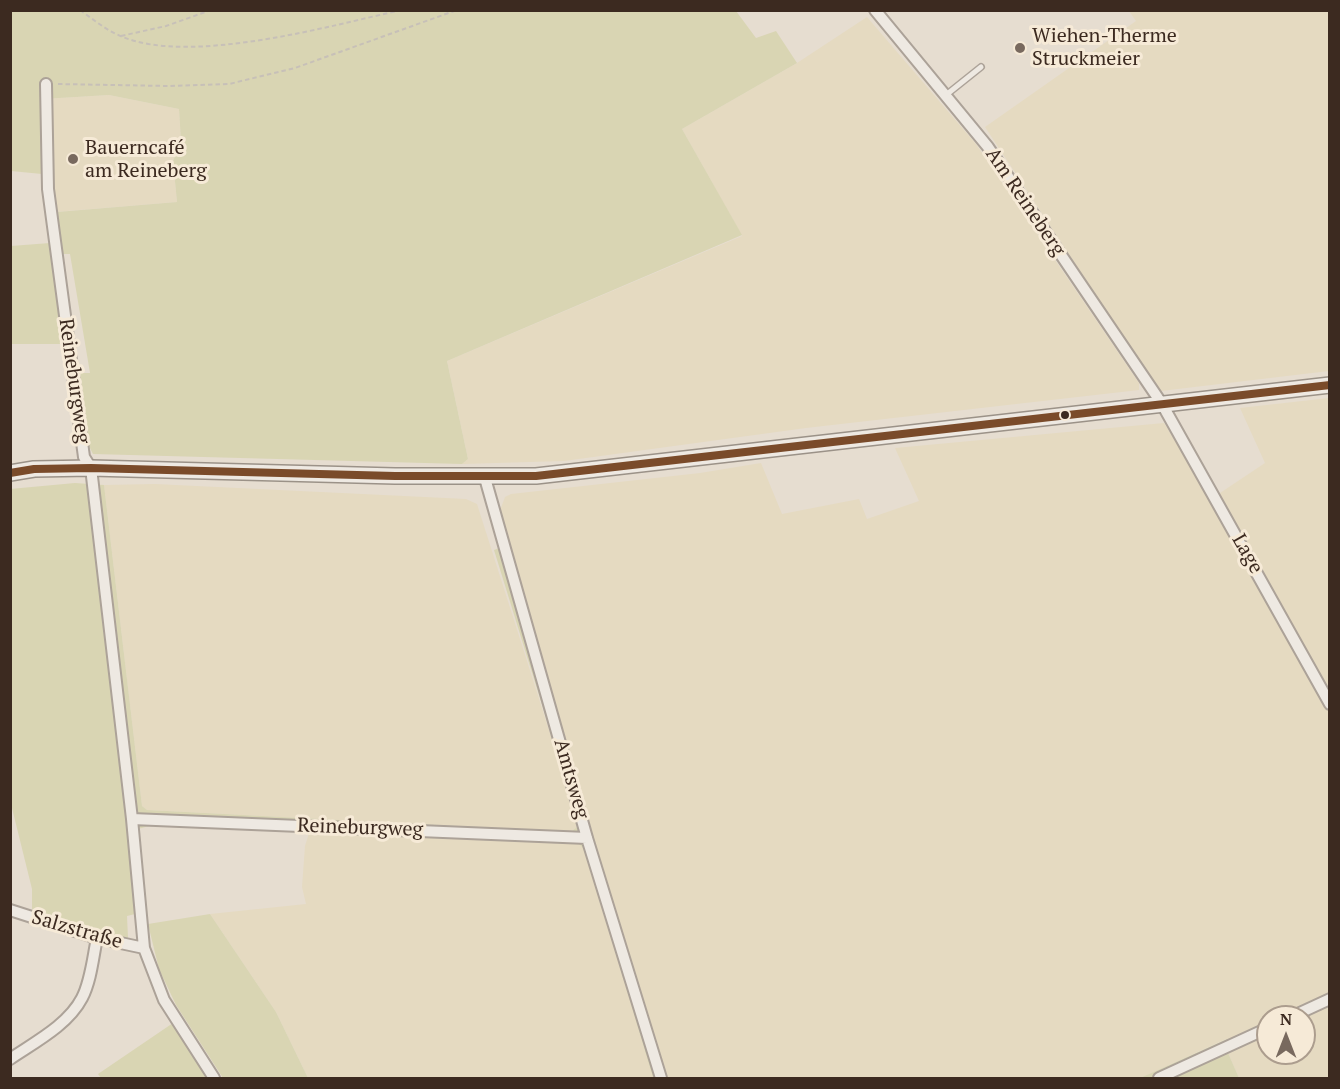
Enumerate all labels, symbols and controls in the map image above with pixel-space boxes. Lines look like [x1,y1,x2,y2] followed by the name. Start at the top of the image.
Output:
[1032,24,1177,71] place label: Wiehen-Therme Struckmeier
[1013,41,1027,55] marker: Wiehen-Therme Struckmeier
[85,136,207,183] place label: Bauerncafé am Reineberg
[980,143,1070,261] street label: Am Reineberg
[66,152,80,166] marker: Bauerncafé am Reineberg
[53,317,95,445] street label: Reineburgweg
[1059,409,1071,421] unlabelled marker
[1226,530,1268,578] street label: Lage
[548,736,594,822] street label: Amtsweg
[297,814,423,842] street label: Reineburgweg
[29,906,125,954] street label: Salzstraße
[1256,1005,1316,1065] north arrow
[1280,1008,1292,1030] text: N

